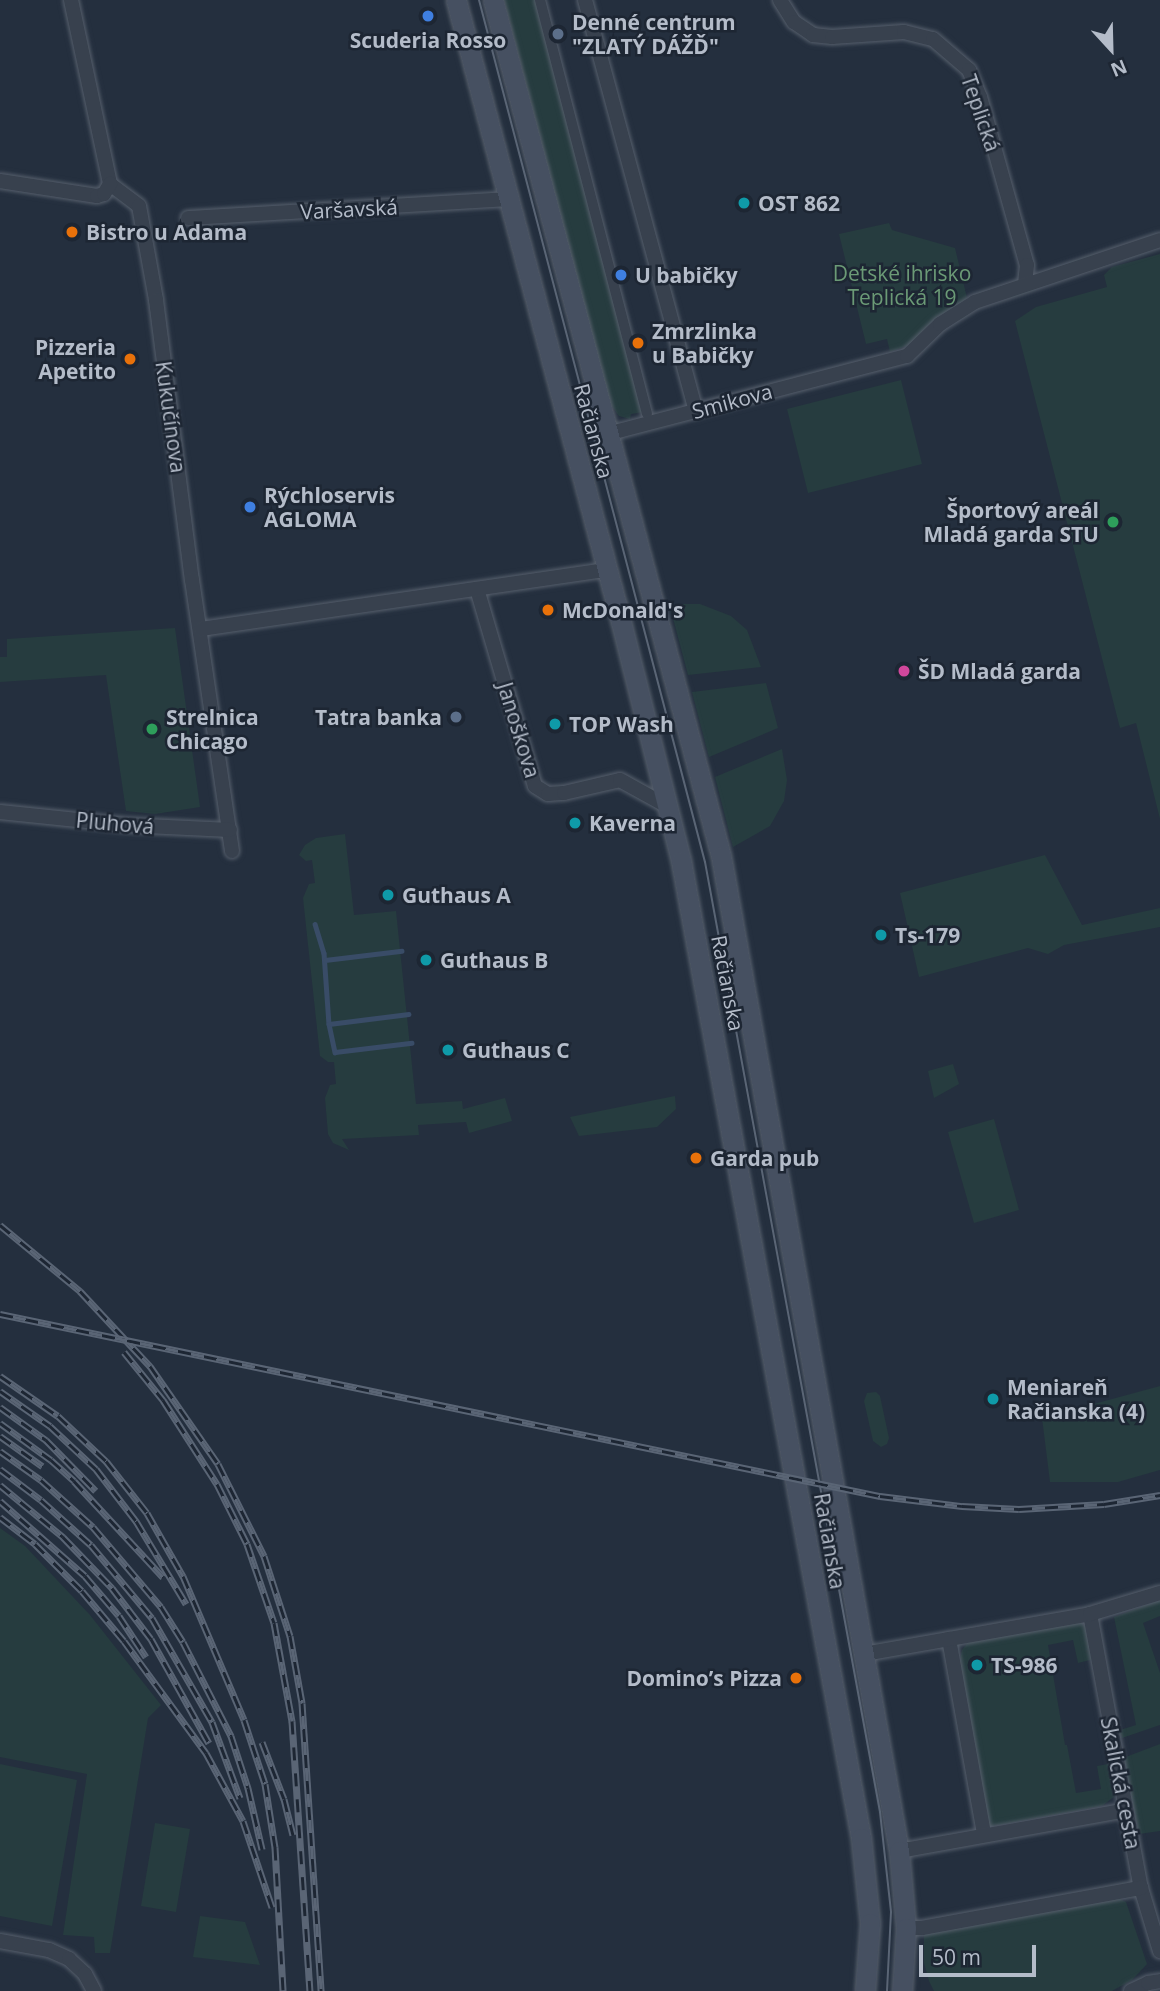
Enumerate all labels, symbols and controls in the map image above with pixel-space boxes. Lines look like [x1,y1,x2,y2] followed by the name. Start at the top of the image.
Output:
[420,8,436,24] marker: Scuderia Rosso
[572,9,735,59] place label: Denné centrum "ZLATÝ DÁŽĎ"
[1076,14,1146,84] north arrow
[550,26,566,42] marker: Denné centrum "ZLATÝ DÁŽĎ"
[350,27,506,53] place label: Scuderia Rosso
[1107,54,1131,83] text: N
[956,71,1006,155] street label: Teplická
[758,190,840,216] place label: OST 862
[300,194,398,224] street label: Varšavská
[736,195,752,211] marker: OST 862
[86,219,247,245] place label: Bistro u Adama
[64,224,80,240] marker: Bistro u Adama
[833,260,971,310] park label: Detské ihrisko Teplická 19
[635,262,738,288] place label: U babičky
[613,267,629,283] marker: U babičky
[652,318,757,368] place label: Zmrzlinka u Babičky
[35,334,116,384] place label: Pizzeria Apetito
[630,335,646,351] marker: Zmrzlinka u Babičky
[122,351,138,367] marker: Pizzeria Apetito
[151,359,191,475] street label: Kukučínova
[689,378,775,424] street label: Smikova
[569,381,619,481] street label: Račianska
[264,482,395,532] place label: Rýchloservis AGLOMA
[924,497,1099,547] place label: Športový areál Mladá garda STU
[242,499,258,515] marker: Rýchloservis AGLOMA
[1105,514,1121,530] marker: Športový areál Mladá garda STU
[562,597,683,623] place label: McDonald's
[540,602,556,618] marker: McDonald's
[918,658,1081,684] place label: ŠD Mladá garda
[896,663,912,679] marker: ŠD Mladá garda
[493,679,545,781] street label: Janoškova
[166,704,259,754] place label: Strelnica Chicago
[315,704,442,730] place label: Tatra banka
[448,709,464,725] marker: Tatra banka
[569,711,674,737] place label: TOP Wash
[547,716,563,732] marker: TOP Wash
[144,721,160,737] marker: Strelnica Chicago
[75,807,155,839] street label: Pluhová
[589,810,676,836] place label: Kaverna
[567,815,583,831] marker: Kaverna
[402,882,511,908] place label: Guthaus A
[380,887,396,903] marker: Guthaus A
[895,922,960,948] place label: Ts-179
[873,927,889,943] marker: Ts-179
[706,933,750,1033] street label: Račianska
[440,947,548,973] place label: Guthaus B
[418,952,434,968] marker: Guthaus B
[462,1037,570,1063] place label: Guthaus C
[440,1042,456,1058] marker: Guthaus C
[710,1145,819,1171] place label: Garda pub
[688,1150,704,1166] marker: Garda pub
[1007,1374,1145,1424] place label: Meniareň Račianska (4)
[985,1391,1001,1407] marker: Meniareň Račianska (4)
[809,1491,851,1591] street label: Račianska
[991,1652,1058,1678] place label: TS-986
[969,1657,985,1673] marker: TS-986
[626,1665,782,1691] place label: Domino’s Pizza
[788,1670,804,1686] marker: Domino’s Pizza
[1096,1715,1146,1851] street label: Skalická cesta
[922,1932,1039,1976] scale bar
[932,1943,981,1971] text: 50 m

